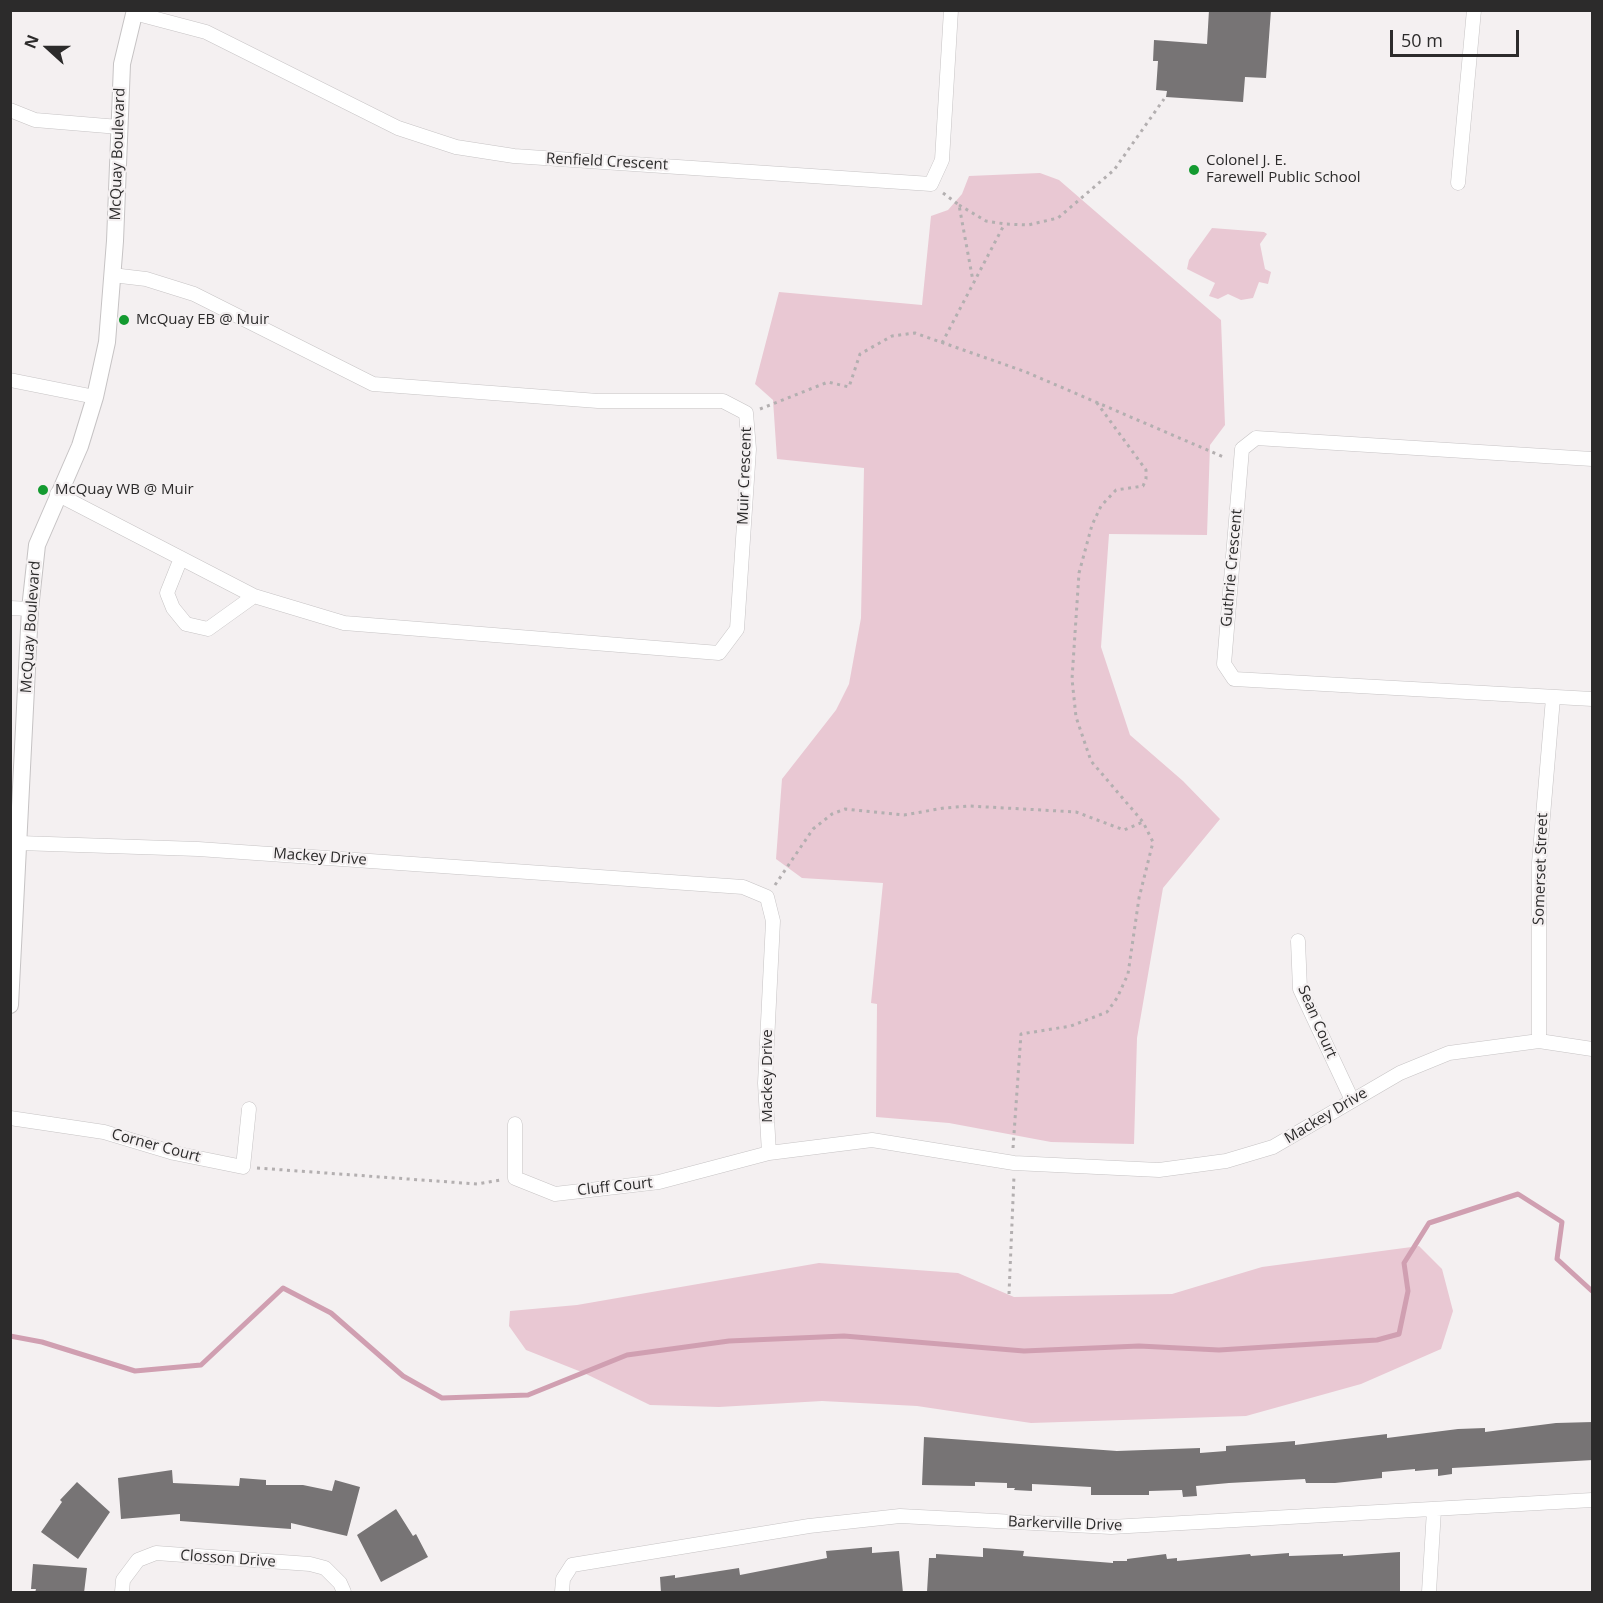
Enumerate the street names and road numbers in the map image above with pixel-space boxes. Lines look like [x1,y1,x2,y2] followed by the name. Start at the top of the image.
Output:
[107,87,129,221] street label: McQuay Boulevard
[545,150,669,174] street label: Renfield Crescent
[734,427,756,525] street label: Muir Crescent
[1218,508,1246,628] street label: Guthrie Crescent
[17,560,45,694] street label: McQuay Boulevard
[1530,813,1552,925] street label: Somerset Street
[273,845,367,869] street label: Mackey Drive
[1294,983,1340,1061] street label: Sean Court
[759,1029,777,1123] street label: Mackey Drive
[1281,1084,1371,1148] street label: Mackey Drive
[110,1125,202,1167] street label: Corner Court
[576,1174,654,1200] street label: Cluff Court
[1007,1513,1123,1535] street label: Barkerville Drive
[180,1547,276,1571] street label: Closson Drive

